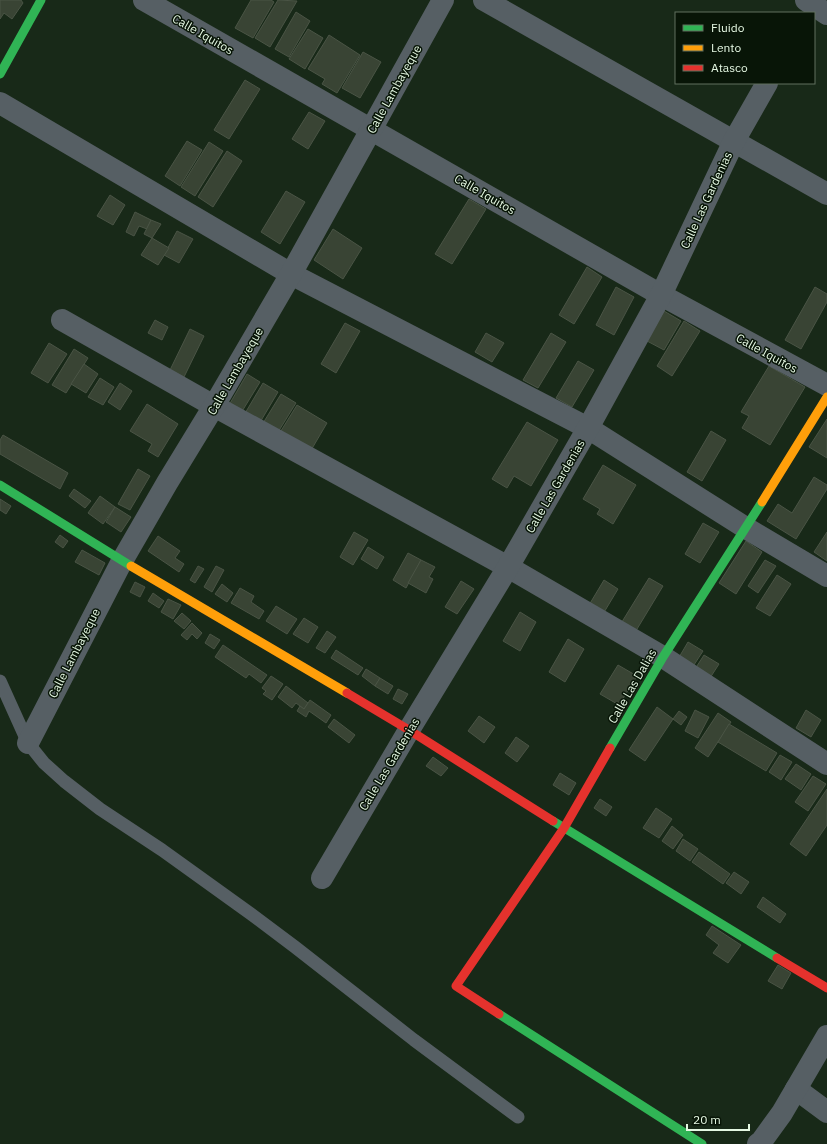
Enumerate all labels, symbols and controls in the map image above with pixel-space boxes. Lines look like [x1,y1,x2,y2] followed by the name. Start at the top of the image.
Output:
[170,11,236,58] street label: Calle Iquitos
[675,12,815,84] legend
[711,20,745,35] text: Fluido
[711,40,741,55] text: Lento
[363,42,425,136] street label: Calle Lambayeque
[711,60,748,75] text: Atasco
[677,149,735,251] street label: Calle Las Gardenias
[452,171,518,218] street label: Calle Iquitos
[204,324,266,418] street label: Calle Lambayeque
[734,330,801,376] street label: Calle Iquitos
[522,436,588,535] street label: Calle Las Gardenias
[45,605,103,700] street label: Calle Lambayeque
[605,646,660,726] street label: Calle Las Dalias
[355,715,423,813] street label: Calle Las Gardenias
[687,1106,749,1132] scale bar
[693,1112,721,1127] text: 20 m

